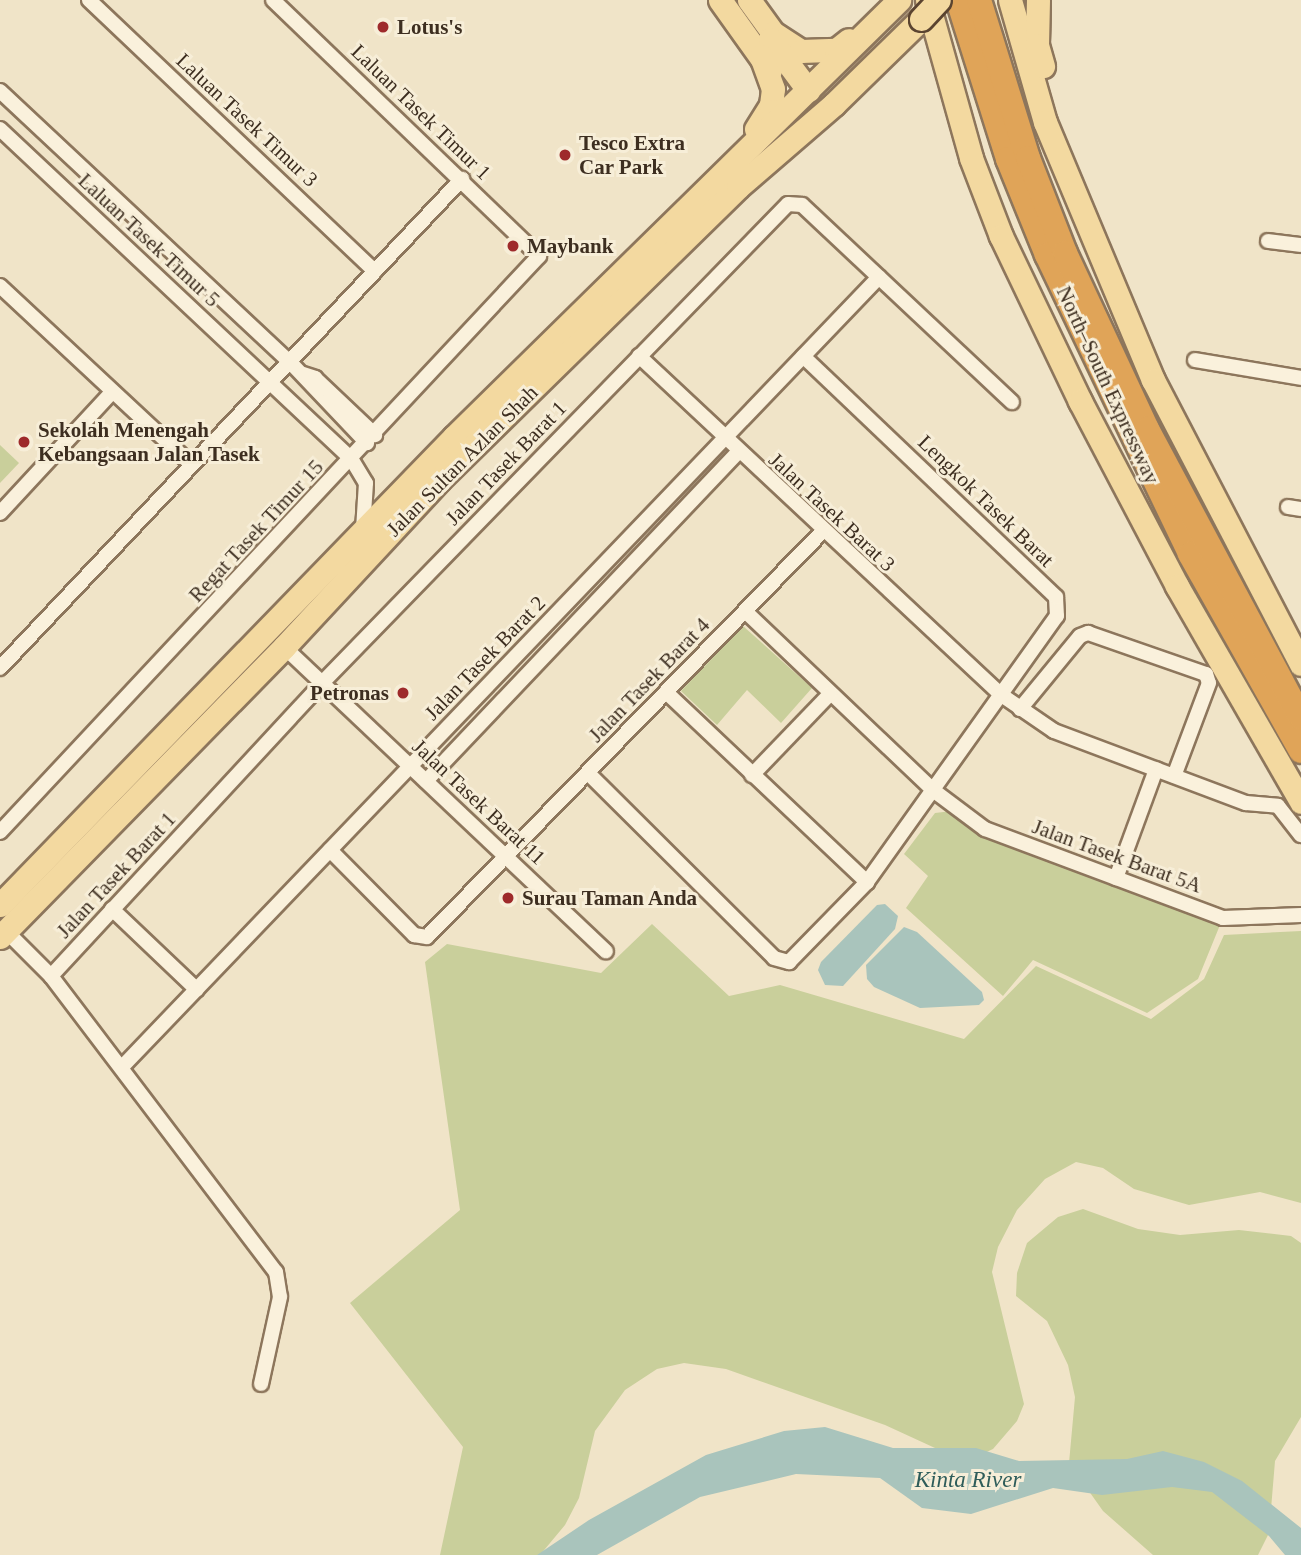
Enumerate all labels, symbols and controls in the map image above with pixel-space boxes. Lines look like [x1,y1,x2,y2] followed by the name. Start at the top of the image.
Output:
[397,14,462,40] place label: Lotus's
[375,19,391,35] marker: Lotus's
[346,39,496,185] street label: Laluan Tasek Timur 1
[171,48,323,192] street label: Laluan Tasek Timur 3
[579,130,685,180] place label: Tesco Extra Car Park
[557,147,573,163] marker: Tesco Extra Car Park
[73,168,225,312] street label: Laluan Tasek Timur 5
[527,233,613,259] place label: Maybank
[505,238,521,254] marker: Maybank
[1051,282,1165,488] street label: North–South Expressway
[381,380,543,542] street label: Jalan Sultan Azlan Shah
[440,395,572,531] street label: Jalan Tasek Barat 1
[38,417,260,467] place label: Sekolah Menengah Kebangsaan Jalan Tasek
[913,430,1059,572] street label: Lengkok Tasek Barat
[16,434,32,450] marker: Sekolah Menengah Kebangsaan Jalan Tasek
[764,447,900,577] street label: Jalan Tasek Barat 3
[183,454,329,608] street label: Regat Tasek Timur 15
[419,590,551,726] street label: Jalan Tasek Barat 2
[583,612,715,748] street label: Jalan Tasek Barat 4
[310,680,389,706] place label: Petronas
[395,685,411,701] marker: Petronas
[407,734,551,870] street label: Jalan Tasek Barat 11
[51,807,181,943] street label: Jalan Tasek Barat 1
[1029,814,1205,898] street label: Jalan Tasek Barat 5A
[522,885,699,911] place label: Surau Taman Anda
[500,890,516,906] marker: Surau Taman Anda
[915,1466,1021,1494] water label: Kinta River

